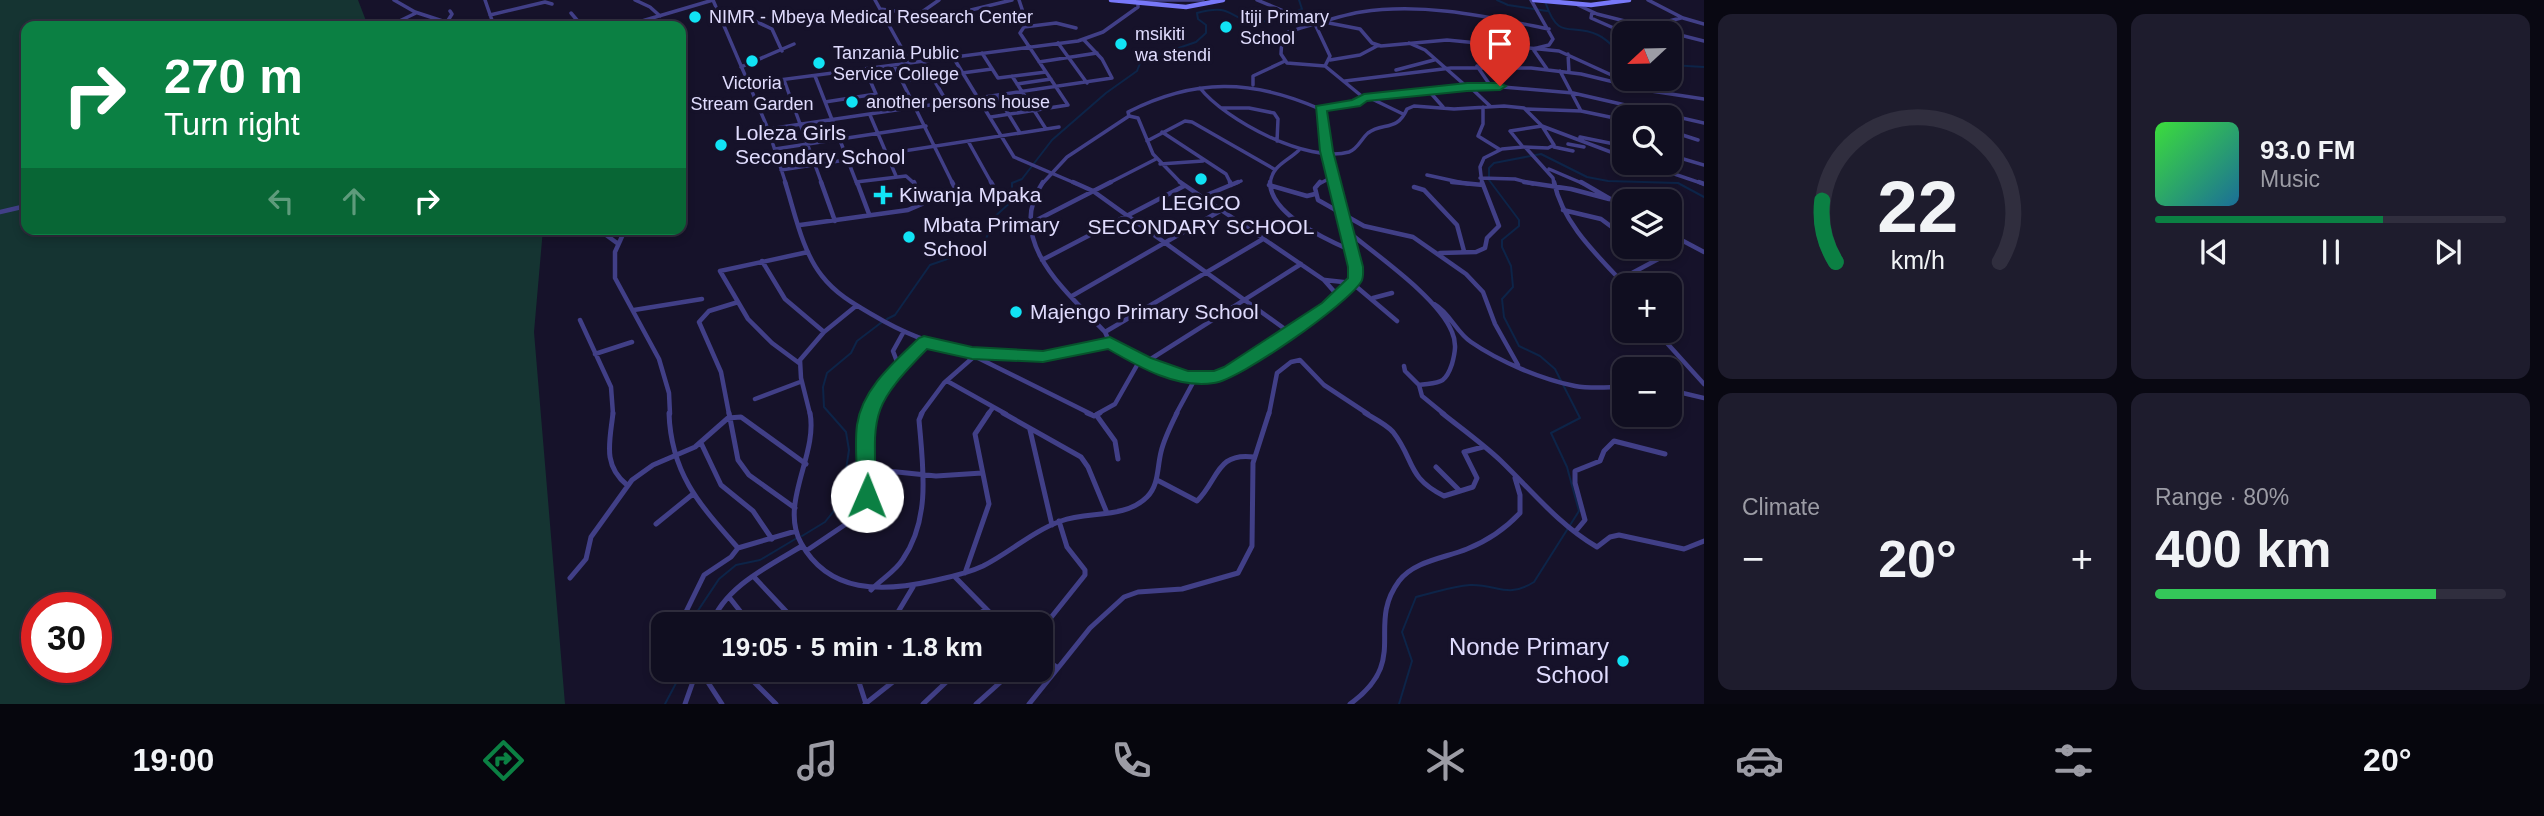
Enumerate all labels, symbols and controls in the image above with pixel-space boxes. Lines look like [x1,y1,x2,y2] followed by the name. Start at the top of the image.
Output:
[709,7,1033,27] place label: NIMR - Mbeya Medical Research Center
[1240,7,1329,48] place label: Itiji Primary School
[687,9,703,25] marker: NIMR - Mbeya Medical Research Center
[1470,14,1530,86] pin
[1218,19,1234,35] marker: Itiji Primary School
[1612,21,1682,91] north arrow
[1612,21,1682,427] map controls
[1134,24,1211,65] place label: msikiti wa stendi
[1481,25,1519,63] icon: arrive
[1113,36,1129,52] marker: msikiti wa stendi
[833,43,959,84] place label: Tanzania Public Service College
[49,49,140,140] icon: right
[164,49,303,103] text: 270 m
[744,53,760,69] marker: Victoria Stream Garden
[811,55,827,71] marker: Tanzania Public Service College
[690,73,814,114] place label: Victoria Stream Garden
[866,92,1050,112] place label: another persons house
[844,94,860,110] marker: another persons house
[1612,105,1682,175] button: search
[164,106,300,142] text: Turn right
[735,121,905,168] place label: Loleza Girls Secondary School
[2260,135,2355,165] text: 93.0 FM
[713,137,729,153] marker: Loleza Girls Secondary School
[2260,166,2320,192] text: Music
[1877,167,1958,248] text: 22
[1193,171,1209,187] marker: LEGICO SECONDARY SCHOOL
[262,182,300,220] icon: left
[335,182,373,220] icon: ahead
[408,182,446,220] icon: right
[899,183,1042,206] place label: Kiwanja Mpaka
[873,185,893,205] marker: Kiwanja Mpaka
[1612,189,1682,259] button: layers
[1088,191,1314,238] place label: LEGICO SECONDARY SCHOOL
[923,213,1060,260] place label: Mbata Primary School
[901,229,917,245] marker: Mbata Primary School
[2195,233,2233,271] icon: previous
[2312,233,2350,271] icon: pause
[2429,233,2467,271] icon: next
[1890,246,1945,274] text: km/h
[1612,273,1682,343] button: +
[1030,300,1259,323] place label: Majengo Primary School
[1008,304,1024,320] marker: Majengo Primary School
[1612,357,1682,427] button: −
[830,459,904,533] position arrow
[2155,484,2289,510] text: Range · 80%
[1742,494,1820,520] text: Climate
[2155,520,2331,578] text: 400 km
[1878,530,1957,588] text: 20°
[1742,538,1764,580] text: −
[2071,538,2093,580] text: +
[21,592,112,683] speed limit sign: 30
[721,632,983,662] text: 19:05 · 5 min · 1.8 km
[1449,633,1609,688] place label: Nonde Primary School
[1615,653,1631,669] marker: Nonde Primary School
[479,736,528,785] icon: directions
[793,736,842,785] icon: music
[1107,736,1156,785] icon: phone
[1421,736,1470,785] icon: climate
[1735,736,1784,785] icon: car
[2049,736,2098,785] icon: filters
[132,742,214,778] text: 19:00
[2363,742,2412,778] text: 20°

